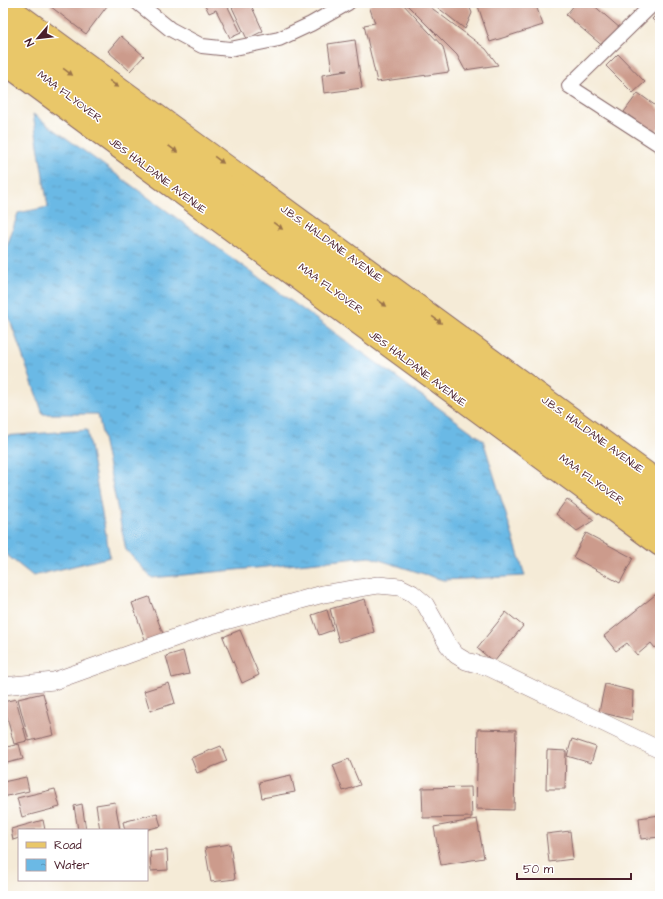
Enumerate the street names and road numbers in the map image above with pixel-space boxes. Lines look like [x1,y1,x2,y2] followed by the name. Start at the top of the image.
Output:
[34,67,105,126] street label: MAA FLYOVER
[106,134,210,217] street label: JBS HALDANE AVENUE
[277,201,386,286] street label: J.B.S. HALDANE AVENUE
[295,260,367,317] street label: MAA FLYOVER
[366,327,470,410] street label: JBS HALDANE AVENUE
[538,392,647,477] street label: J.B.S. HALDANE AVENUE
[556,451,628,508] street label: MAA FLYOVER

